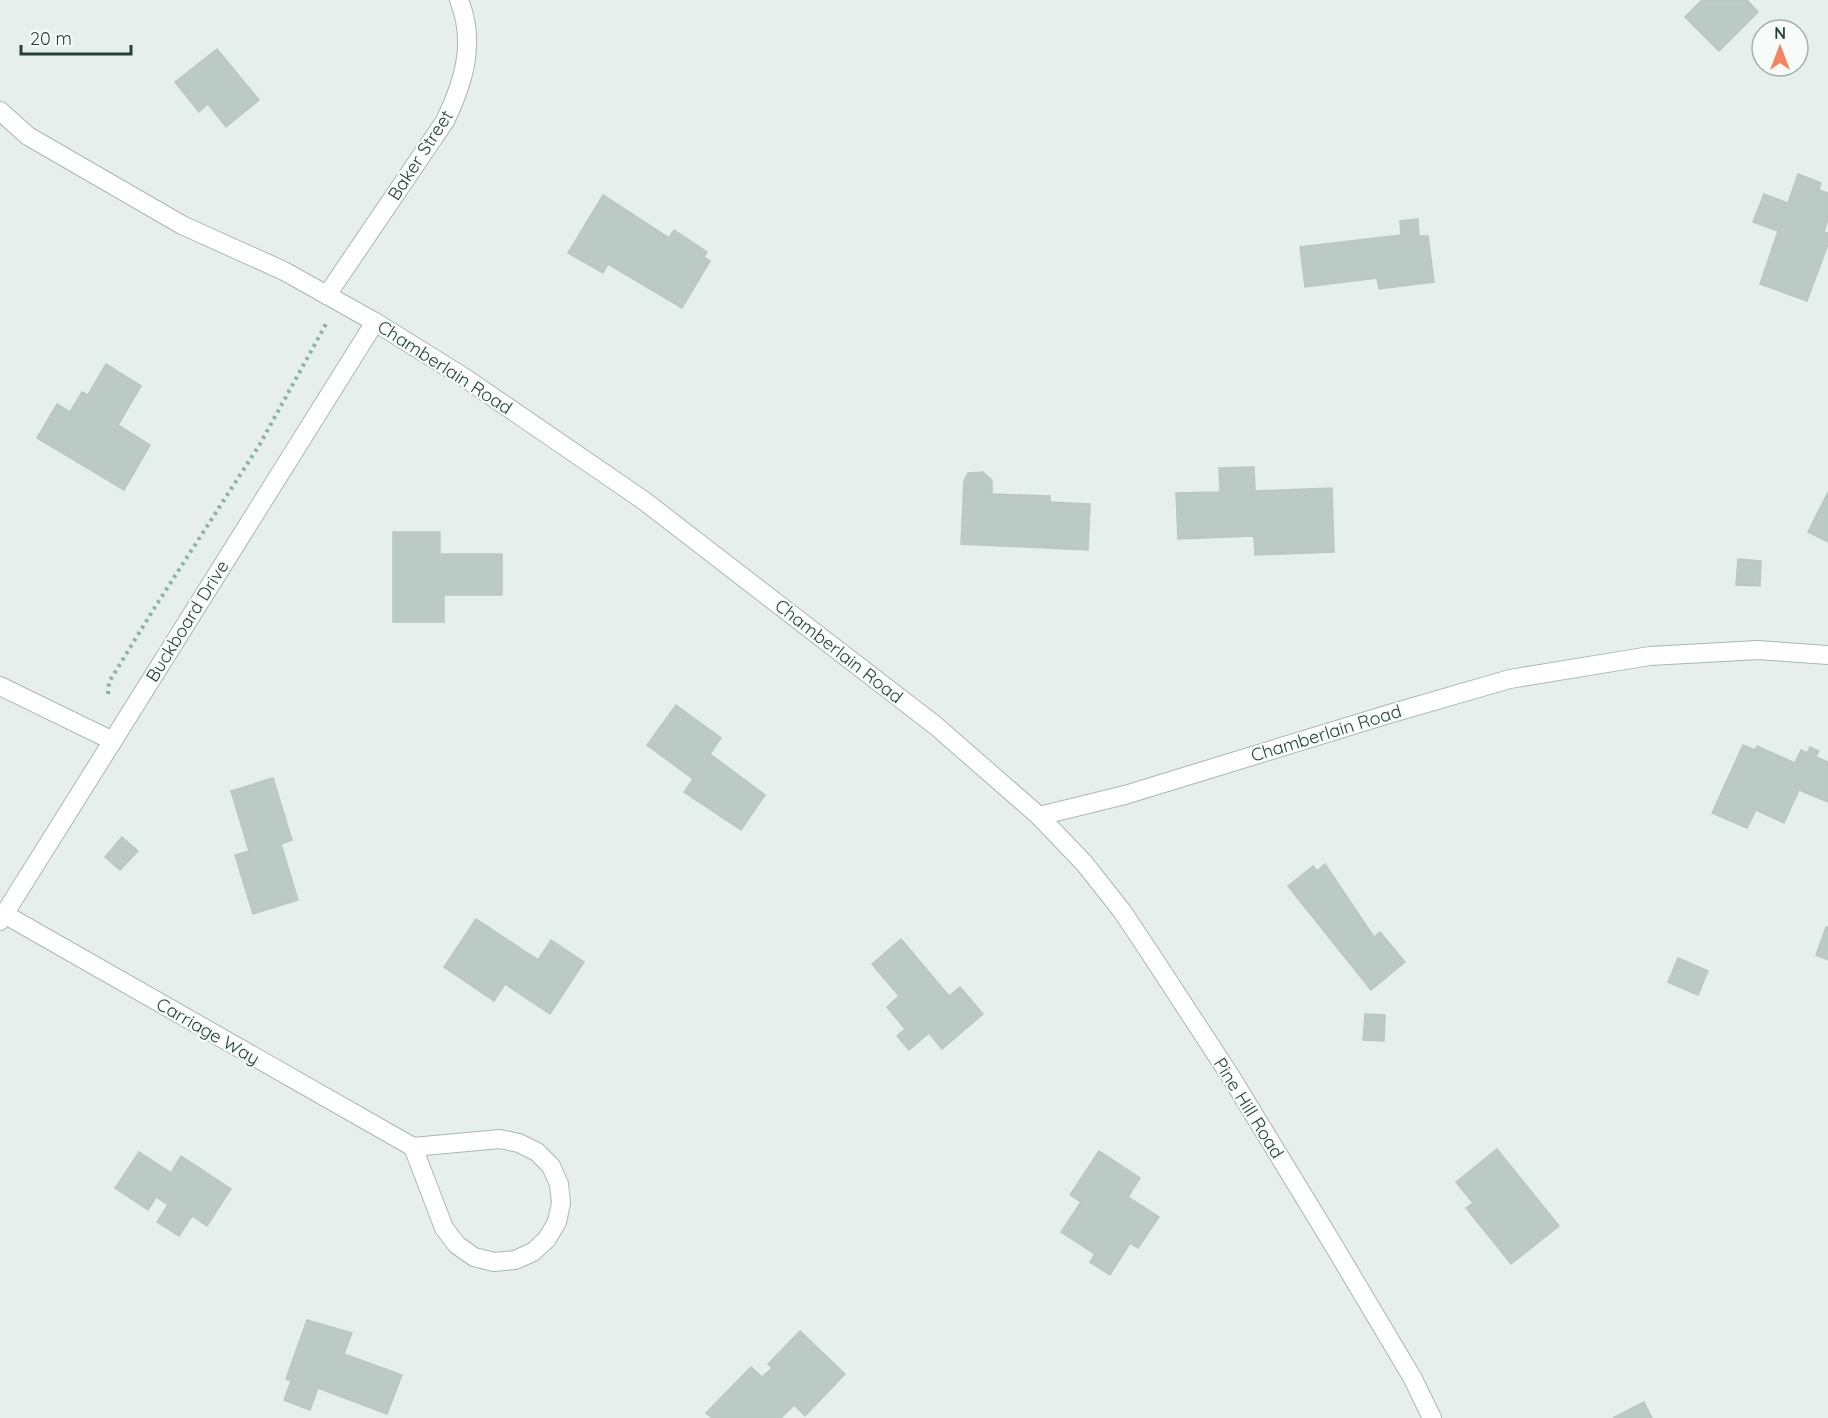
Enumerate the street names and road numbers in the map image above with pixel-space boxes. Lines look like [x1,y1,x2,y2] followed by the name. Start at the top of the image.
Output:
[382,106,458,204] street label: Baker Street
[373,315,517,419] street label: Chamberlain Road
[140,556,234,686] street label: Buckboard Drive
[770,594,908,708] street label: Chamberlain Road
[1248,699,1404,767] street label: Chamberlain Road
[152,992,264,1070] street label: Carriage Way
[1209,1053,1289,1163] street label: Pine Hill Road

